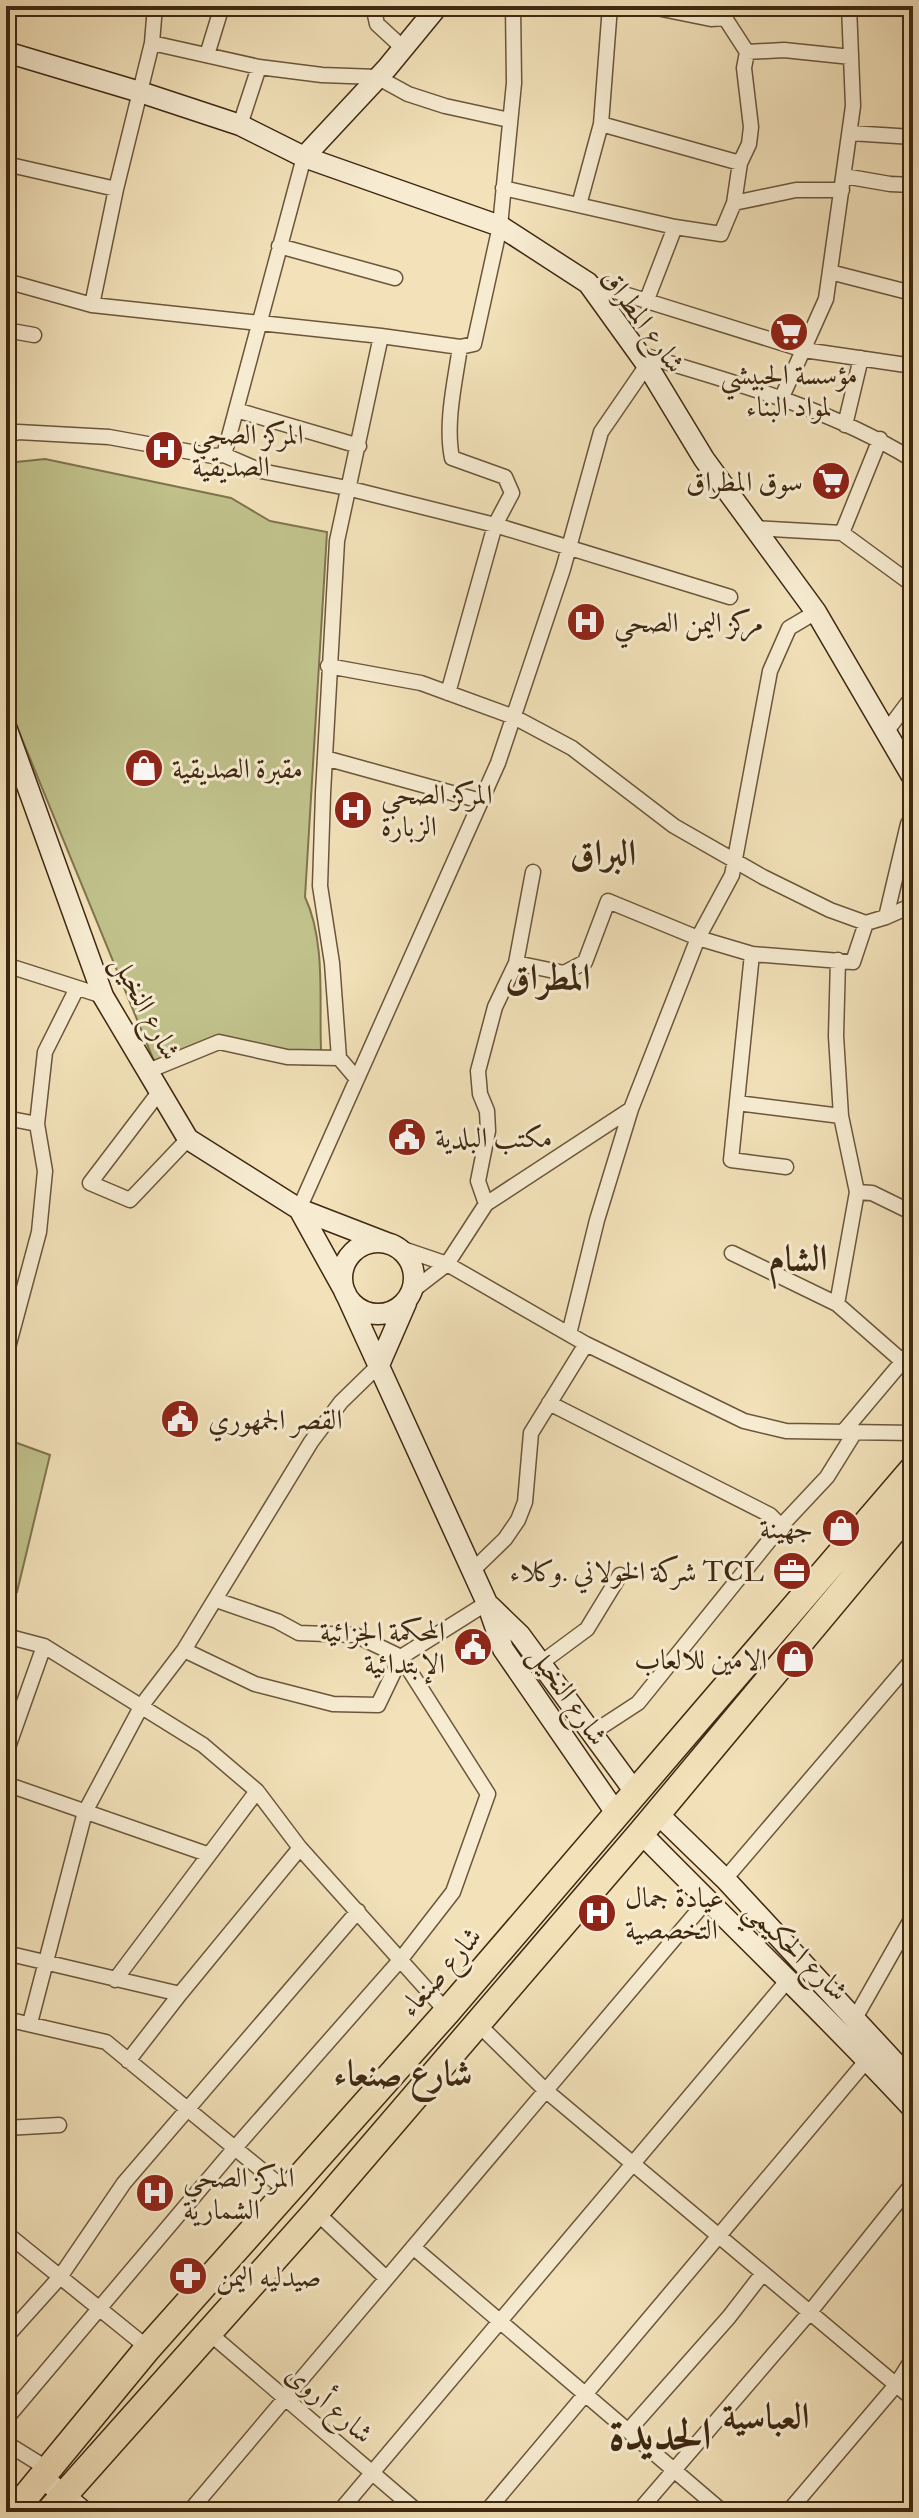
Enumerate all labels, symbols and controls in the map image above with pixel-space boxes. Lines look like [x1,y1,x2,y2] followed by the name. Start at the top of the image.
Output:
[589,262,692,383] street label: شارع المطراق
[768,311,810,353] supermarket icon: مؤسسة الحبيشي لمواد البناء
[720,358,858,425] place label: مؤسسة الحبيشي لمواد البناء
[192,418,304,485] place label: المركز الصحي الصديقية
[143,429,185,471] hospital icon: المركز الصحي الصديقية
[810,460,852,502] supermarket icon: سوق المطراق
[686,465,803,500] place label: سوق المطراق
[565,601,607,643] hospital icon: مركز اليمن الصحي
[614,606,763,649] place label: مركز اليمن الصحي
[123,747,165,789] shop icon: مقبرة الصديقية
[172,752,303,787] place label: مقبرة الصديقية
[381,778,493,845] place label: المركز الصحي الزبارة
[332,789,374,831] hospital icon: المركز الصحي الزبارة
[570,831,636,876] district label: البراق
[99,949,188,1069] street label: شارع النخيل
[505,955,591,1001] district label: المطراق
[386,1116,428,1158] public building icon: مكتب البلدية
[435,1121,552,1156] place label: مكتب البلدية
[768,1236,828,1290] district label: الشام
[159,1398,201,1440] public building icon: القصر الجمهوري
[208,1403,343,1442] place label: القصر الجمهوري
[820,1507,862,1549] shop icon: جهينة
[759,1512,813,1547] place label: جهينة
[771,1550,813,1592] office icon: شركة الخولاني .وكلاء TCL
[509,1555,764,1594] place label: شركة الخولاني .وكلاء TCL
[320,1615,445,1685] place label: المحكمة الجزائية الإبتدائية
[452,1626,494,1668] public building icon: المحكمة الجزائية الإبتدائية
[774,1638,816,1680] shop icon: الامين للالعاب
[517,1639,615,1756] street label: شارع النخيل
[634,1643,767,1678] place label: الامين للالعاب
[625,1881,724,1948] place label: عيادة جمال التخصصية
[576,1892,618,1934] hospital icon: عيادة جمال التخصصية
[731,1893,855,2015] street label: شارع الحكيمي
[392,1920,494,2028] street label: شارع صنعاء
[333,2051,473,2102] district label: شارع صنعاء
[183,2161,295,2228] place label: المركز الصحي الشمارية
[134,2172,176,2214] hospital icon: المركز الصحي الشمارية
[167,2255,209,2297] pharmacy icon: صيدليه اليمن
[216,2260,321,2295] place label: صيدليه اليمن
[275,2354,382,2455] street label: شارع أروى
[722,2394,810,2439] district label: العباسية
[609,2408,711,2463] district label: الحديدة

